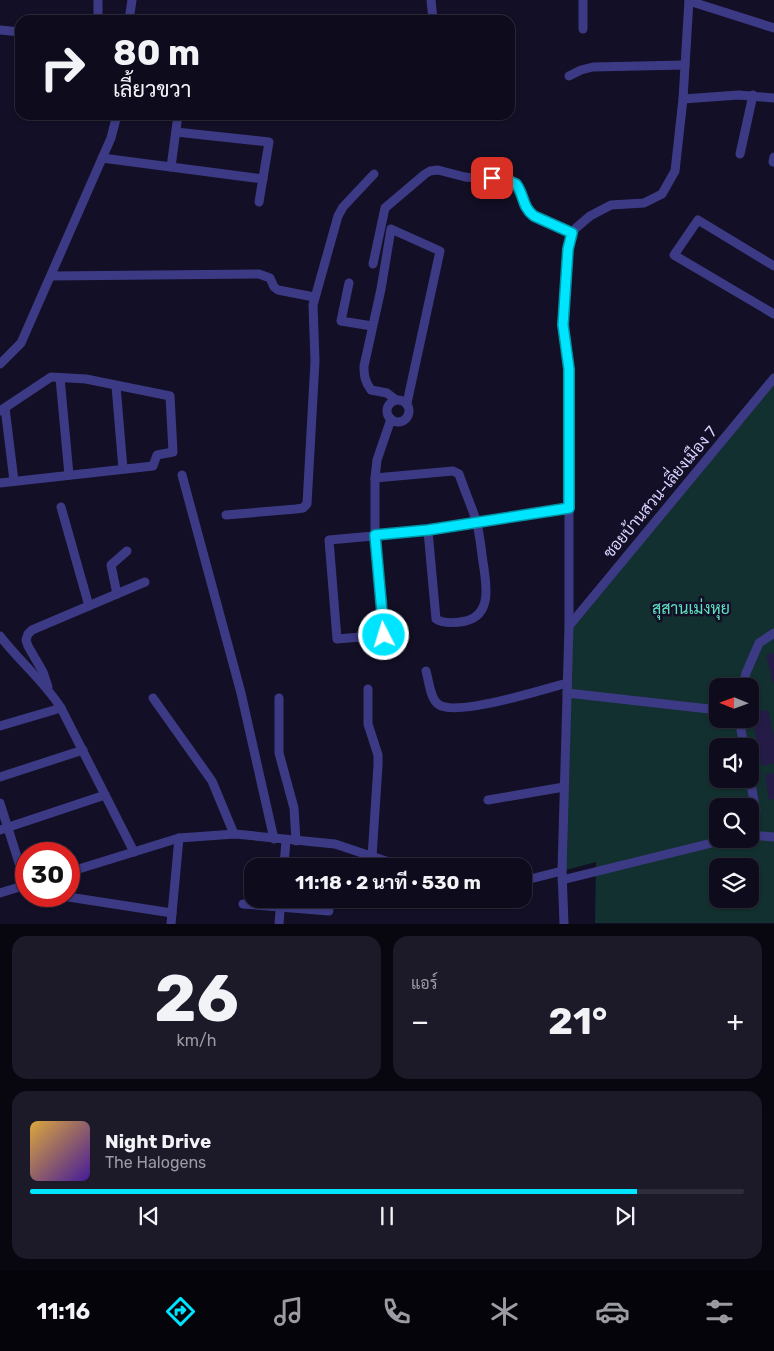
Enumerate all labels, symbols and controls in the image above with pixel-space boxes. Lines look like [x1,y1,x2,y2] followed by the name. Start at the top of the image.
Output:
[113,32,200,74] text: 80 m
[30,35,95,100] icon: right
[113,76,191,103] text: เลี้ยวขวา
[471,157,513,199] pin
[478,164,506,192] icon: arrive
[595,419,721,562] street label: ซอยบ้านสวน-เลี่ยงเมือง 7
[652,598,730,620] park label: สุสานเม่งหุย
[357,608,409,660] position arrow
[709,678,759,728] north arrow
[709,678,759,908] map controls
[709,738,759,788] button: sound
[709,798,759,848] button: search
[15,842,80,907] speed limit sign: 30
[709,858,759,908] button: layers
[295,871,481,894] text: 11:18 · 2 นาที · 530 m
[154,960,239,1037] text: 26
[411,974,437,993] text: แอร์
[548,998,607,1044] text: 21°
[411,1005,429,1038] text: −
[727,1005,744,1038] text: +
[177,1031,216,1050] text: km/h
[105,1130,211,1153] text: Night Drive
[105,1153,206,1172] text: The Halogens
[135,1202,163,1230] icon: previous
[373,1202,401,1230] icon: pause
[611,1202,639,1230] icon: next
[163,1294,198,1329] icon: directions
[271,1294,306,1329] icon: music
[379,1294,414,1329] icon: phone
[487,1294,522,1329] icon: climate
[595,1294,630,1329] icon: car
[702,1294,737,1329] icon: filters
[36,1298,90,1325] text: 11:16

